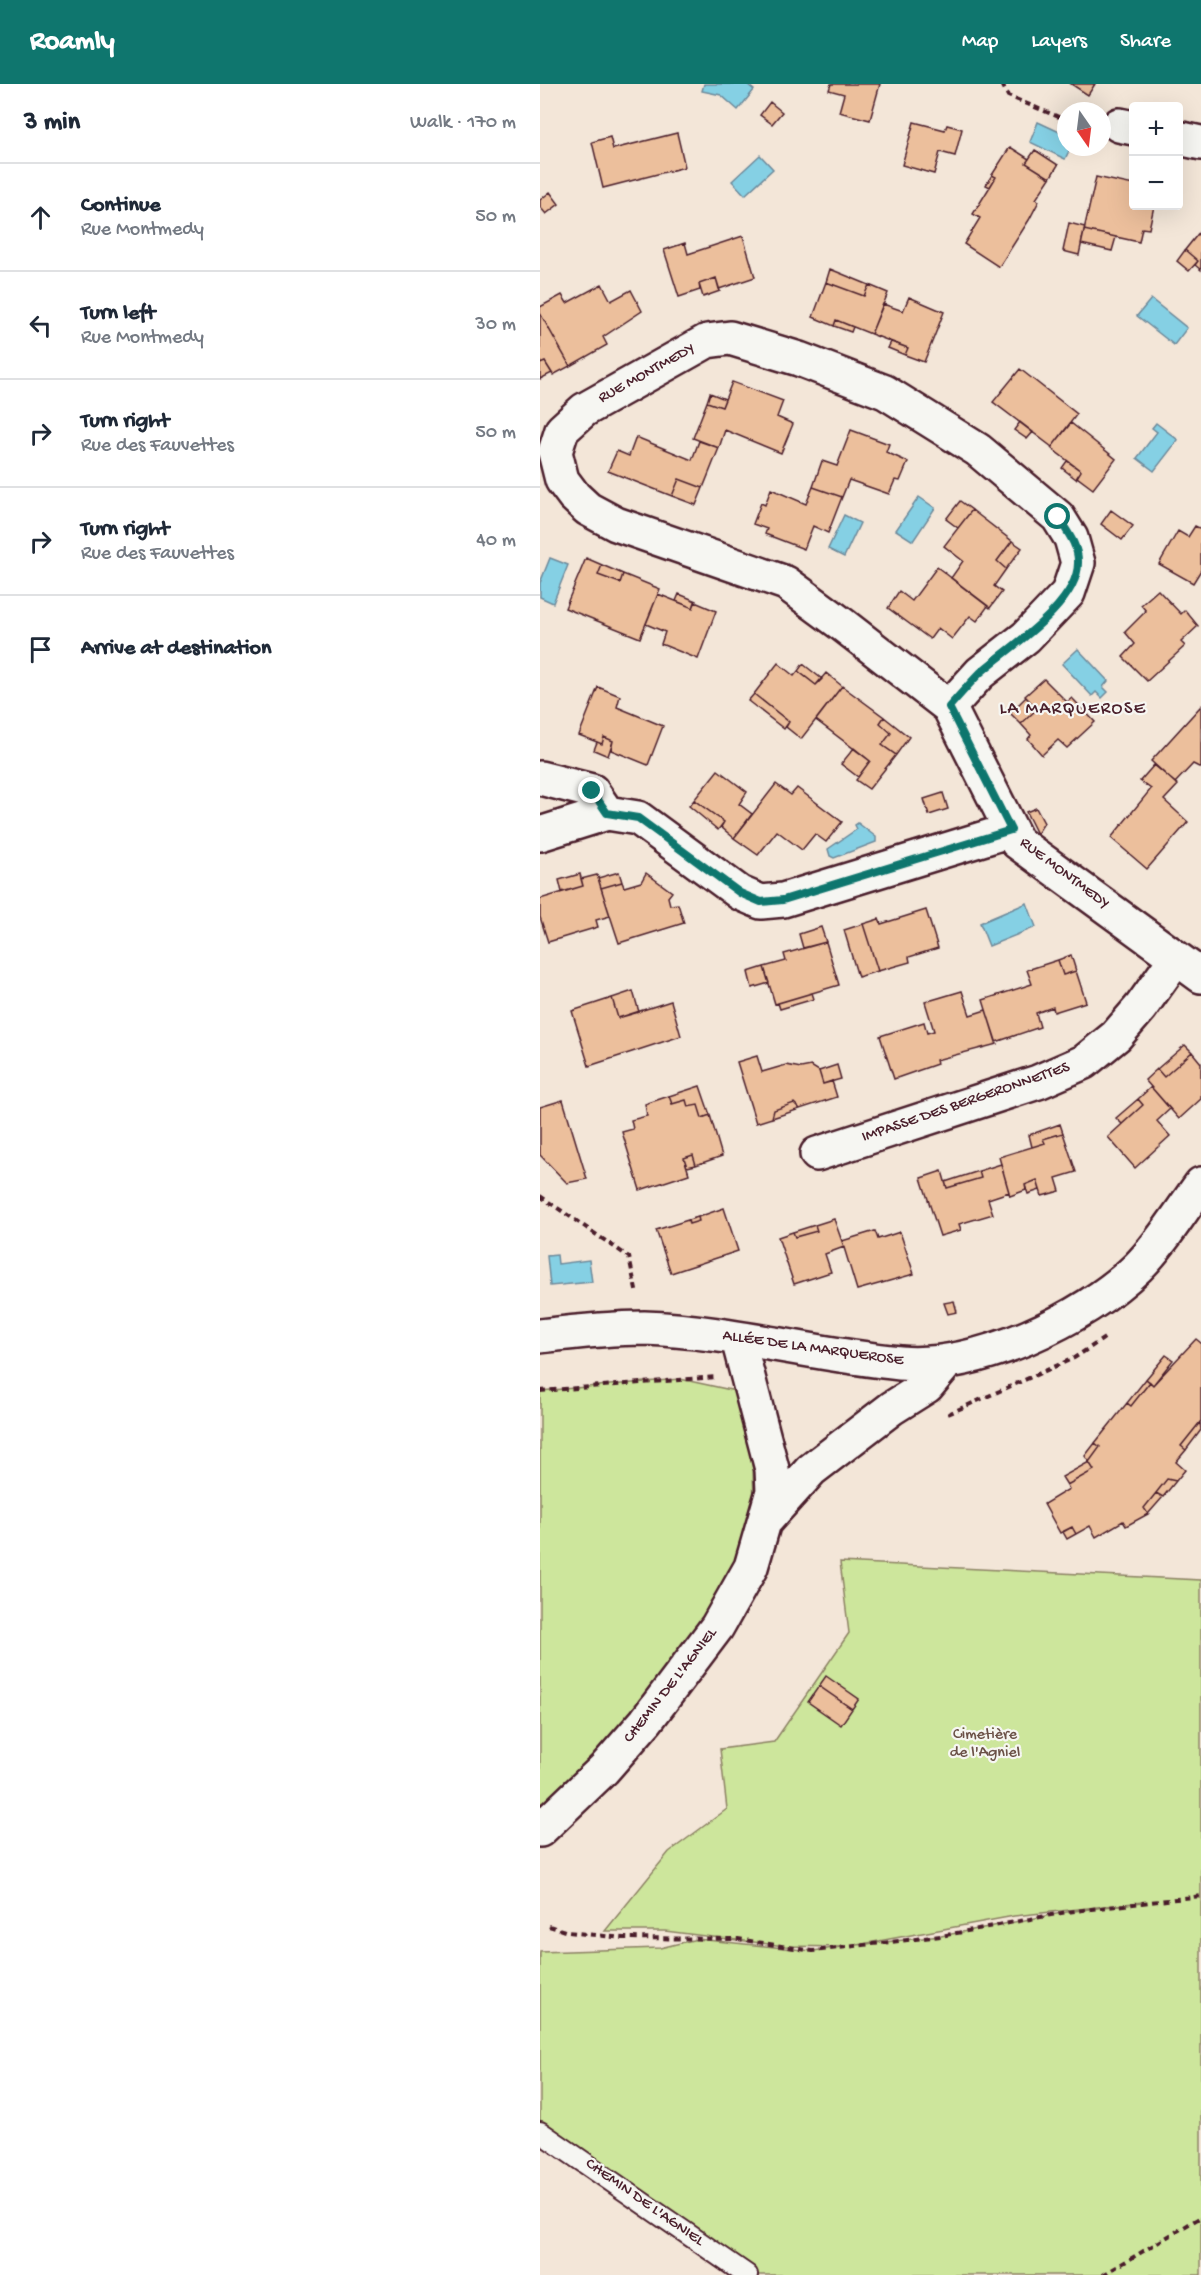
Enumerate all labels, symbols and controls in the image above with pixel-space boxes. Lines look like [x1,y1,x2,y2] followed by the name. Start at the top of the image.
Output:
[30,26,115,59] text: Roamly
[962,30,998,55] text: Map
[1031,30,1087,55] text: Layers
[1120,30,1171,55] text: Share
[1057,102,1111,156] north arrow
[1129,102,1183,210] map controls
[1129,102,1183,156] button: +
[24,108,80,139] text: 3 min
[410,112,516,135] text: Walk · 170 m
[1129,156,1183,210] button: −
[81,193,161,219] text: Continue
[24,201,57,234] icon: ahead
[475,206,516,229] text: 50 m
[81,219,204,242] text: Rue Montmedy
[81,301,155,327] text: Turn left
[24,309,57,342] icon: left
[475,314,516,337] text: 30 m
[81,327,204,350] text: Rue Montmedy
[595,340,699,408] street label: RUE MONTMEDY
[81,409,169,435] text: Turn right
[24,417,57,450] icon: right
[475,422,516,445] text: 50 m
[81,435,234,458] text: Rue des Fauvettes
[1044,503,1070,529] route start
[81,517,169,543] text: Turn right
[24,525,57,558] icon: right
[476,530,516,553] text: 40 m
[81,543,234,566] text: Rue des Fauvettes
[24,633,57,666] icon: arrive
[81,636,271,662] text: Arrive at destination
[999,699,1147,720] district label: LA MARQUEROSE
[578,777,604,803] route end
[1015,834,1113,914] street label: RUE MONTMEDY
[860,1058,1073,1148] street label: IMPASSE DES BERGERONNETTES
[721,1327,906,1371] street label: ALLÉE DE LA MARQUEROSE
[620,1624,723,1747] street label: CHEMIN DE L'AGNIEL
[950,1726,1020,1763] park label: Cimetière de l'Agniel
[581,2155,708,2252] street label: CHEMIN DE L'AGNIEL

